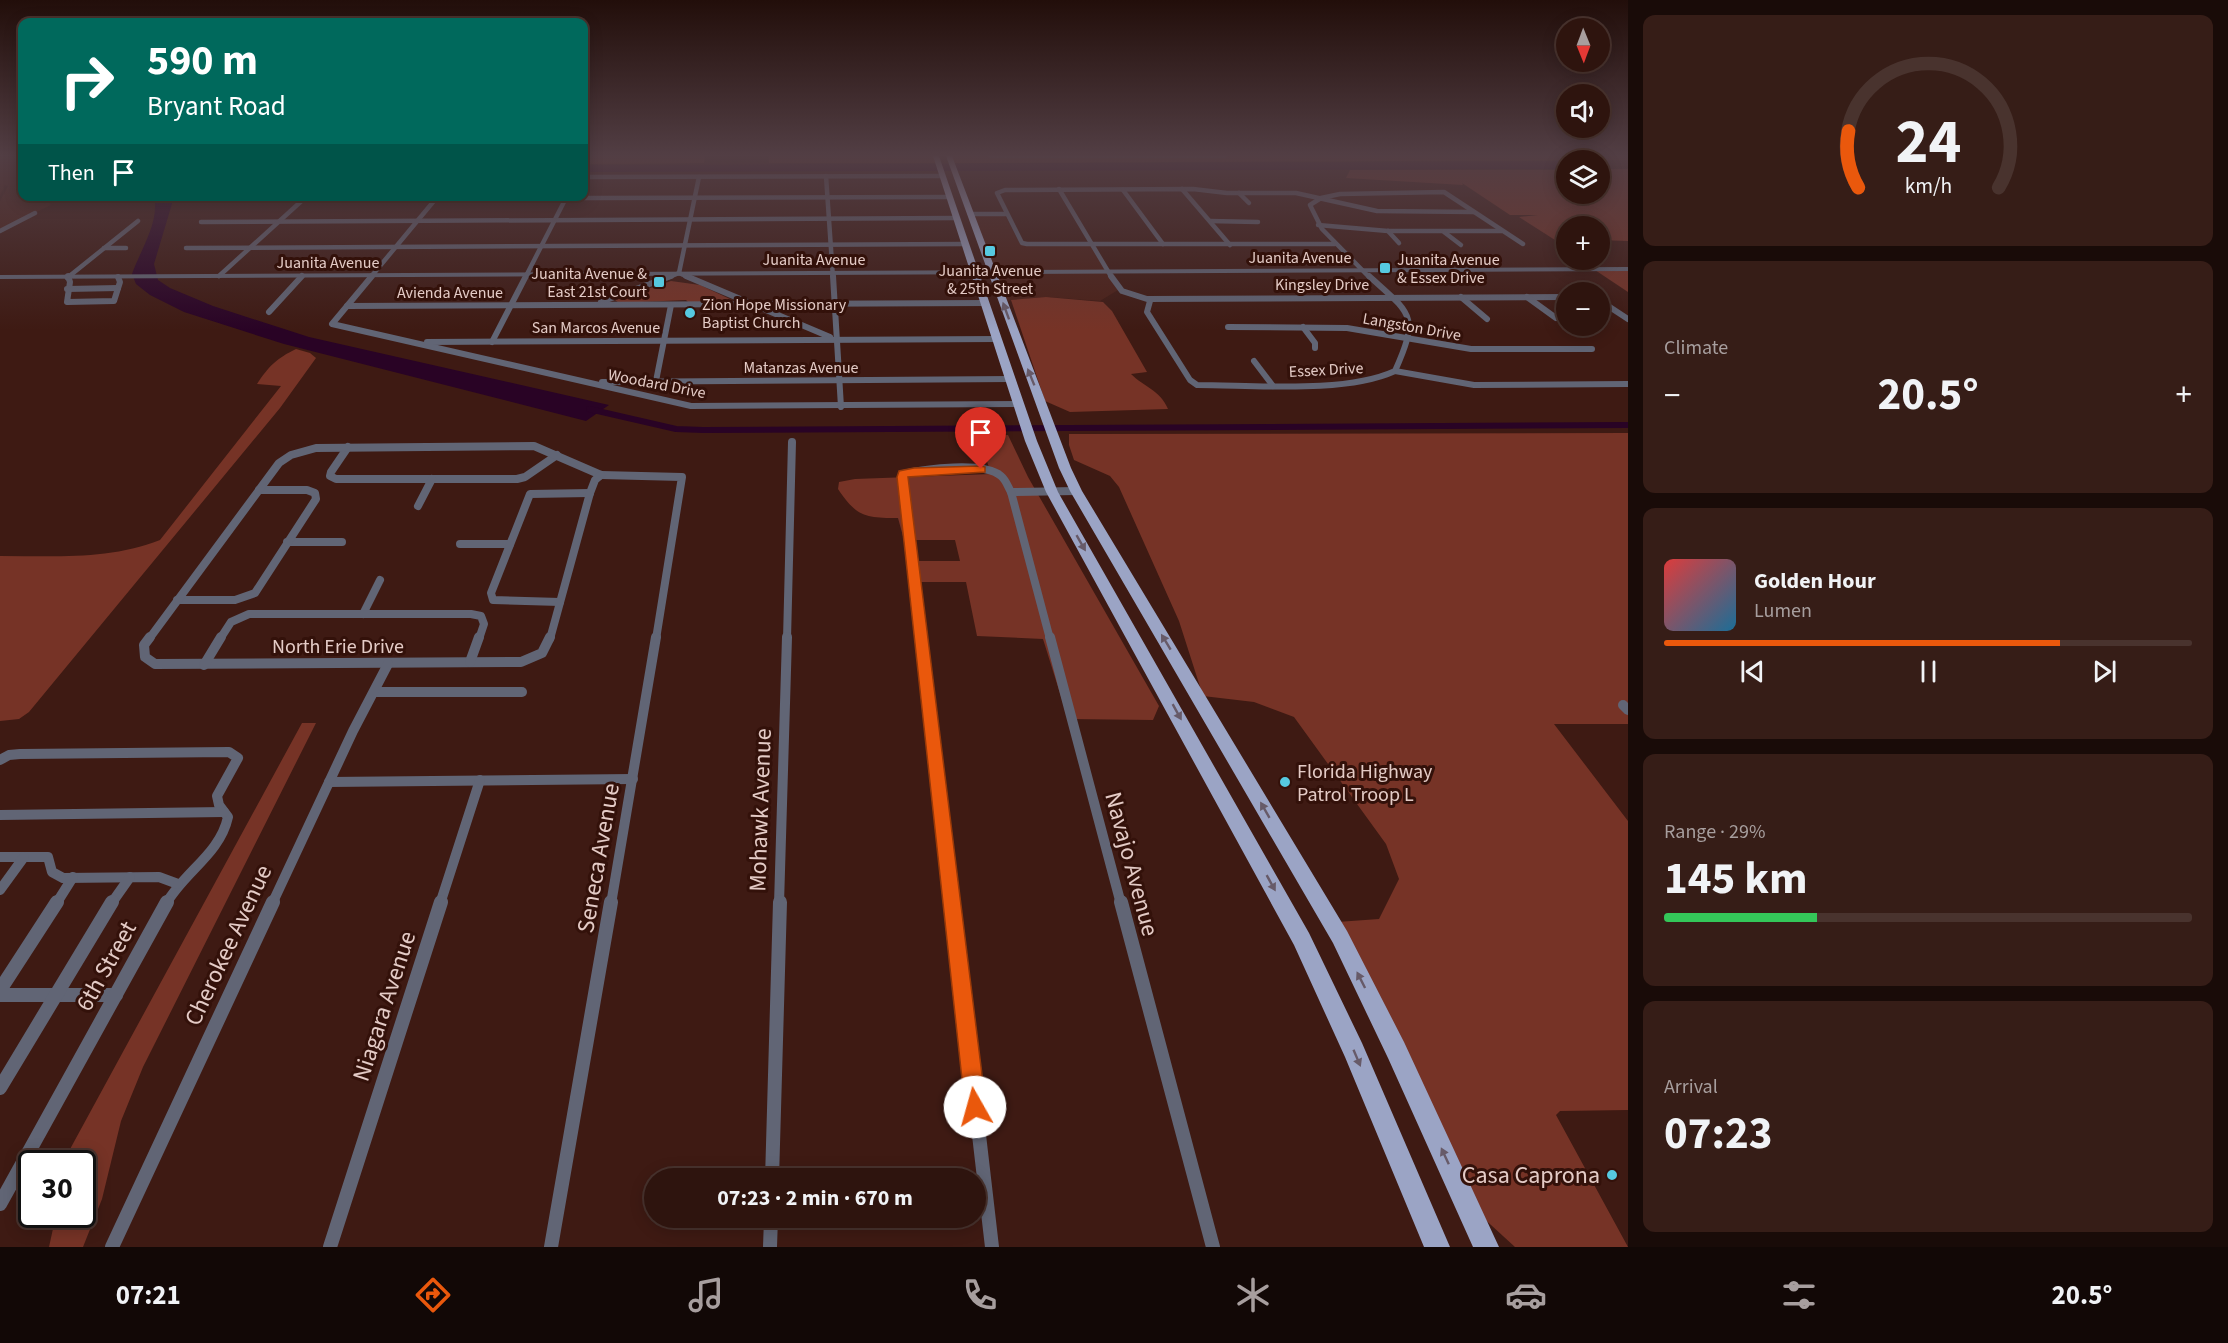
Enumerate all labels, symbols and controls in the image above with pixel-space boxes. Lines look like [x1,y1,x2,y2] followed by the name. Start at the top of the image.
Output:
[1556,18,1610,72] north arrow
[1556,18,1610,336] map controls
[147,31,258,91] text: 590 m
[48,42,126,120] icon: right
[1556,84,1610,138] button: sound
[147,87,286,126] text: Bryant Road
[1895,98,1961,187] text: 24
[1556,150,1610,204] button: layers
[107,156,140,189] icon: arrive
[48,157,95,189] text: Then
[1904,171,1952,202] text: km/h
[1556,216,1610,270] button: +
[983,244,997,258] marker: Juanita Avenue & 25th Street
[1249,247,1351,269] street label: Juanita Avenue
[763,249,865,271] street label: Juanita Avenue
[1397,249,1500,289] place label: Juanita Avenue & Essex Drive
[277,252,379,274] street label: Juanita Avenue
[939,260,1041,300] place label: Juanita Avenue & 25th Street
[1378,261,1392,275] marker: Juanita Avenue & Essex Drive
[531,263,648,303] place label: Juanita Avenue & East 21st Court
[1275,274,1369,296] street label: Kingsley Drive
[652,275,666,289] marker: Juanita Avenue & East 21st Court
[397,282,503,304] street label: Avienda Avenue
[1556,282,1610,336] button: −
[702,294,847,334] place label: Zion Hope Missionary Baptist Church
[1000,302,1010,320] one-way arrow
[683,306,697,320] marker: Zion Hope Missionary Baptist Church
[1361,308,1463,346] street label: Langston Drive
[532,317,660,339] street label: San Marcos Avenue
[1664,334,1728,362] text: Climate
[743,357,859,379] street label: Matanzas Avenue
[1288,357,1364,383] street label: Essex Drive
[1877,363,1979,427] text: 20.5°
[606,364,708,404] street label: Woodard Drive
[1026,367,1036,385] one-way arrow
[1664,372,1680,419] text: −
[2176,372,2192,419] text: +
[955,407,1006,469] pin
[964,416,997,449] icon: arrive
[1075,534,1085,551] one-way arrow
[1754,565,1876,597] text: Golden Hour
[1754,597,1812,625] text: Lumen
[272,633,404,661] street label: North Erie Drive
[1161,634,1172,650] one-way arrow
[1736,655,1769,688] icon: previous
[1912,655,1945,688] icon: pause
[2088,655,2121,688] icon: next
[1172,704,1182,721] one-way arrow
[740,728,781,892] street label: Mohawk Avenue
[1297,758,1433,809] place label: Florida Highway Patrol Troop L
[1278,775,1292,789] marker: Florida Highway Patrol Troop L
[568,781,629,936] street label: Seneca Avenue
[1095,788,1168,940] street label: Navajo Avenue
[1260,802,1271,818] one-way arrow
[1664,818,1765,846] text: Range · 29%
[1664,847,1808,911] text: 145 km
[176,859,281,1031] street label: Cherokee Avenue
[1266,875,1276,892] one-way arrow
[67,915,146,1018] street label: 6th Street
[344,927,425,1086] street label: Niagara Avenue
[1356,971,1366,988] one-way arrow
[1353,1049,1362,1067] one-way arrow
[1664,1073,1718,1101] text: Arrival
[943,1075,1007,1139] position arrow
[1664,1102,1773,1166] text: 07:23
[1440,1147,1449,1164] one-way arrow
[18,1150,96,1228] speed limit sign: 30
[1462,1158,1600,1193] place label: Casa Caprona
[1605,1168,1619,1182] marker: Casa Caprona
[717,1182,913,1214] text: 07:23 · 2 min · 670 m
[412,1274,454,1316] icon: directions
[685,1274,727,1316] icon: music
[959,1274,1001,1316] icon: phone
[1232,1274,1274,1316] icon: climate
[1505,1274,1547,1316] icon: car
[1778,1274,1820,1316] icon: filters
[116,1276,181,1315] text: 07:21
[2052,1276,2112,1315] text: 20.5°

